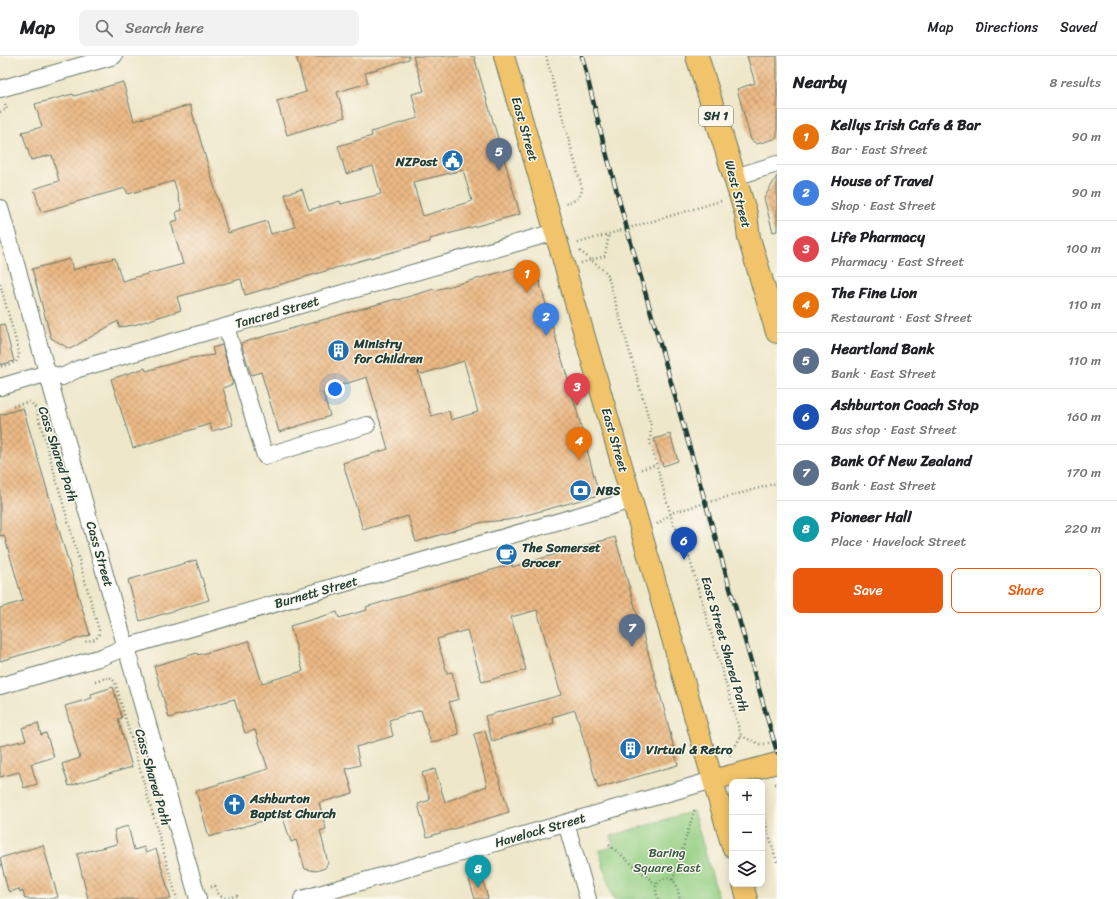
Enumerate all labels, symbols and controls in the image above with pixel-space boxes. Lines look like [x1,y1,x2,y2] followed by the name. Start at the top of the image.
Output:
[79,10,359,46] search box
[20,11,55,44] text: Map
[125,15,204,41] text: Search here
[927,15,953,40] text: Map
[975,15,1038,40] text: Directions
[1060,15,1097,40] text: Saved
[93,17,115,39] icon: search
[793,67,847,97] text: Nearby
[1049,71,1101,94] text: 8 results
[505,94,545,164] street label: East Street
[699,106,733,126] road number: SH 1
[831,112,980,138] text: Kellys Irish Cafe & Bar
[803,125,809,148] text: 1
[1071,125,1101,148] text: 90 m
[486,138,512,171] pin: 5
[831,138,928,161] text: Bar · East Street
[440,148,466,174] public building icon: NZPost
[395,150,438,173] place label: NZPost
[718,157,758,231] street label: West Street
[831,168,933,194] text: House of Travel
[802,181,810,204] text: 2
[1071,181,1101,204] text: 90 m
[831,194,936,217] text: Shop · East Street
[831,224,925,250] text: Life Pharmacy
[802,237,810,260] text: 3
[1066,237,1101,260] text: 100 m
[831,250,964,273] text: Pharmacy · East Street
[514,260,540,293] pin: 1
[831,280,917,306] text: The Fine Lion
[232,289,322,335] street label: Tancred Street
[802,293,810,316] text: 4
[1068,293,1101,316] text: 110 m
[533,303,559,336] pin: 2
[831,306,972,329] text: Restaurant · East Street
[353,332,424,370] place label: Ministry for Children
[831,336,934,362] text: Heartland Bank
[326,337,352,363] building icon: Ministry for Children
[802,349,810,372] text: 5
[1068,349,1101,372] text: 110 m
[831,362,936,385] text: Bank · East Street
[564,373,590,406] pin: 3
[325,379,345,399] your location
[831,392,979,418] text: Ashburton Coach Stop
[32,403,84,505] street label: Cass Shared Path
[595,405,635,475] street label: East Street
[802,405,810,428] text: 6
[1066,405,1101,428] text: 160 m
[831,418,957,441] text: Bus stop · East Street
[566,427,592,460] pin: 4
[831,448,971,474] text: Bank Of New Zealand
[802,461,810,484] text: 7
[1066,461,1101,484] text: 170 m
[831,474,936,497] text: Bank · East Street
[567,477,593,503] bank icon: NBS
[595,479,621,502] place label: NBS
[831,504,912,530] text: Pioneer Hall
[802,517,810,540] text: 8
[1064,517,1101,540] text: 220 m
[80,518,120,590] street label: Cass Street
[671,527,697,560] pin: 6
[831,530,966,553] text: Place · Havelock Street
[521,536,601,574] place label: The Somerset Grocer
[493,541,519,567] cafe icon: The Somerset Grocer
[793,568,943,613] button: Save
[951,568,1101,613] button: Share
[272,569,361,615] street label: Burnett Street
[695,573,755,715] street label: East Street Shared Path
[619,614,645,647] pin: 7
[128,726,178,828] street label: Cass Shared Path
[617,736,643,762] building icon: Virtual & Retro
[646,738,733,761] place label: Virtual & Retro
[729,779,765,887] map controls
[729,779,765,815] button: +
[249,787,336,825] place label: Ashburton Baptist Church
[221,792,247,818] church icon: Ashburton Baptist Church
[492,806,588,854] street label: Havelock Street
[729,815,765,851] button: −
[633,841,701,879] park label: Baring Square East
[729,851,765,887] button: layers
[465,855,491,888] pin: 8

